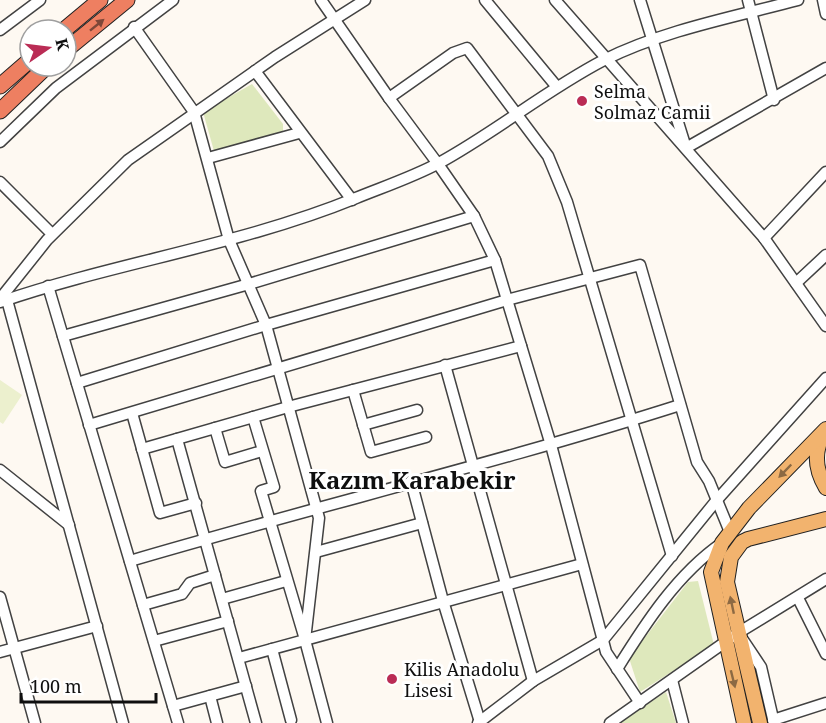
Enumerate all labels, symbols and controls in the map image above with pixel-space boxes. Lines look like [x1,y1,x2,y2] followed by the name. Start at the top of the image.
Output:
[18,18,78,78] north arrow
[89,19,105,32] one-way arrow
[50,36,75,53] text: K
[594,79,711,124] place label: Selma Solmaz Camii
[575,94,589,108] marker: Selma Solmaz Camii
[308,463,516,496] district label: Kazım Karabekir
[779,463,793,477] one-way arrow
[727,595,736,614] one-way arrow
[404,657,520,702] place label: Kilis Anadolu Lisesi
[21,666,156,704] scale bar
[729,670,739,688] one-way arrow
[385,672,399,686] marker: Kilis Anadolu Lisesi
[30,674,82,698] text: 100 m

